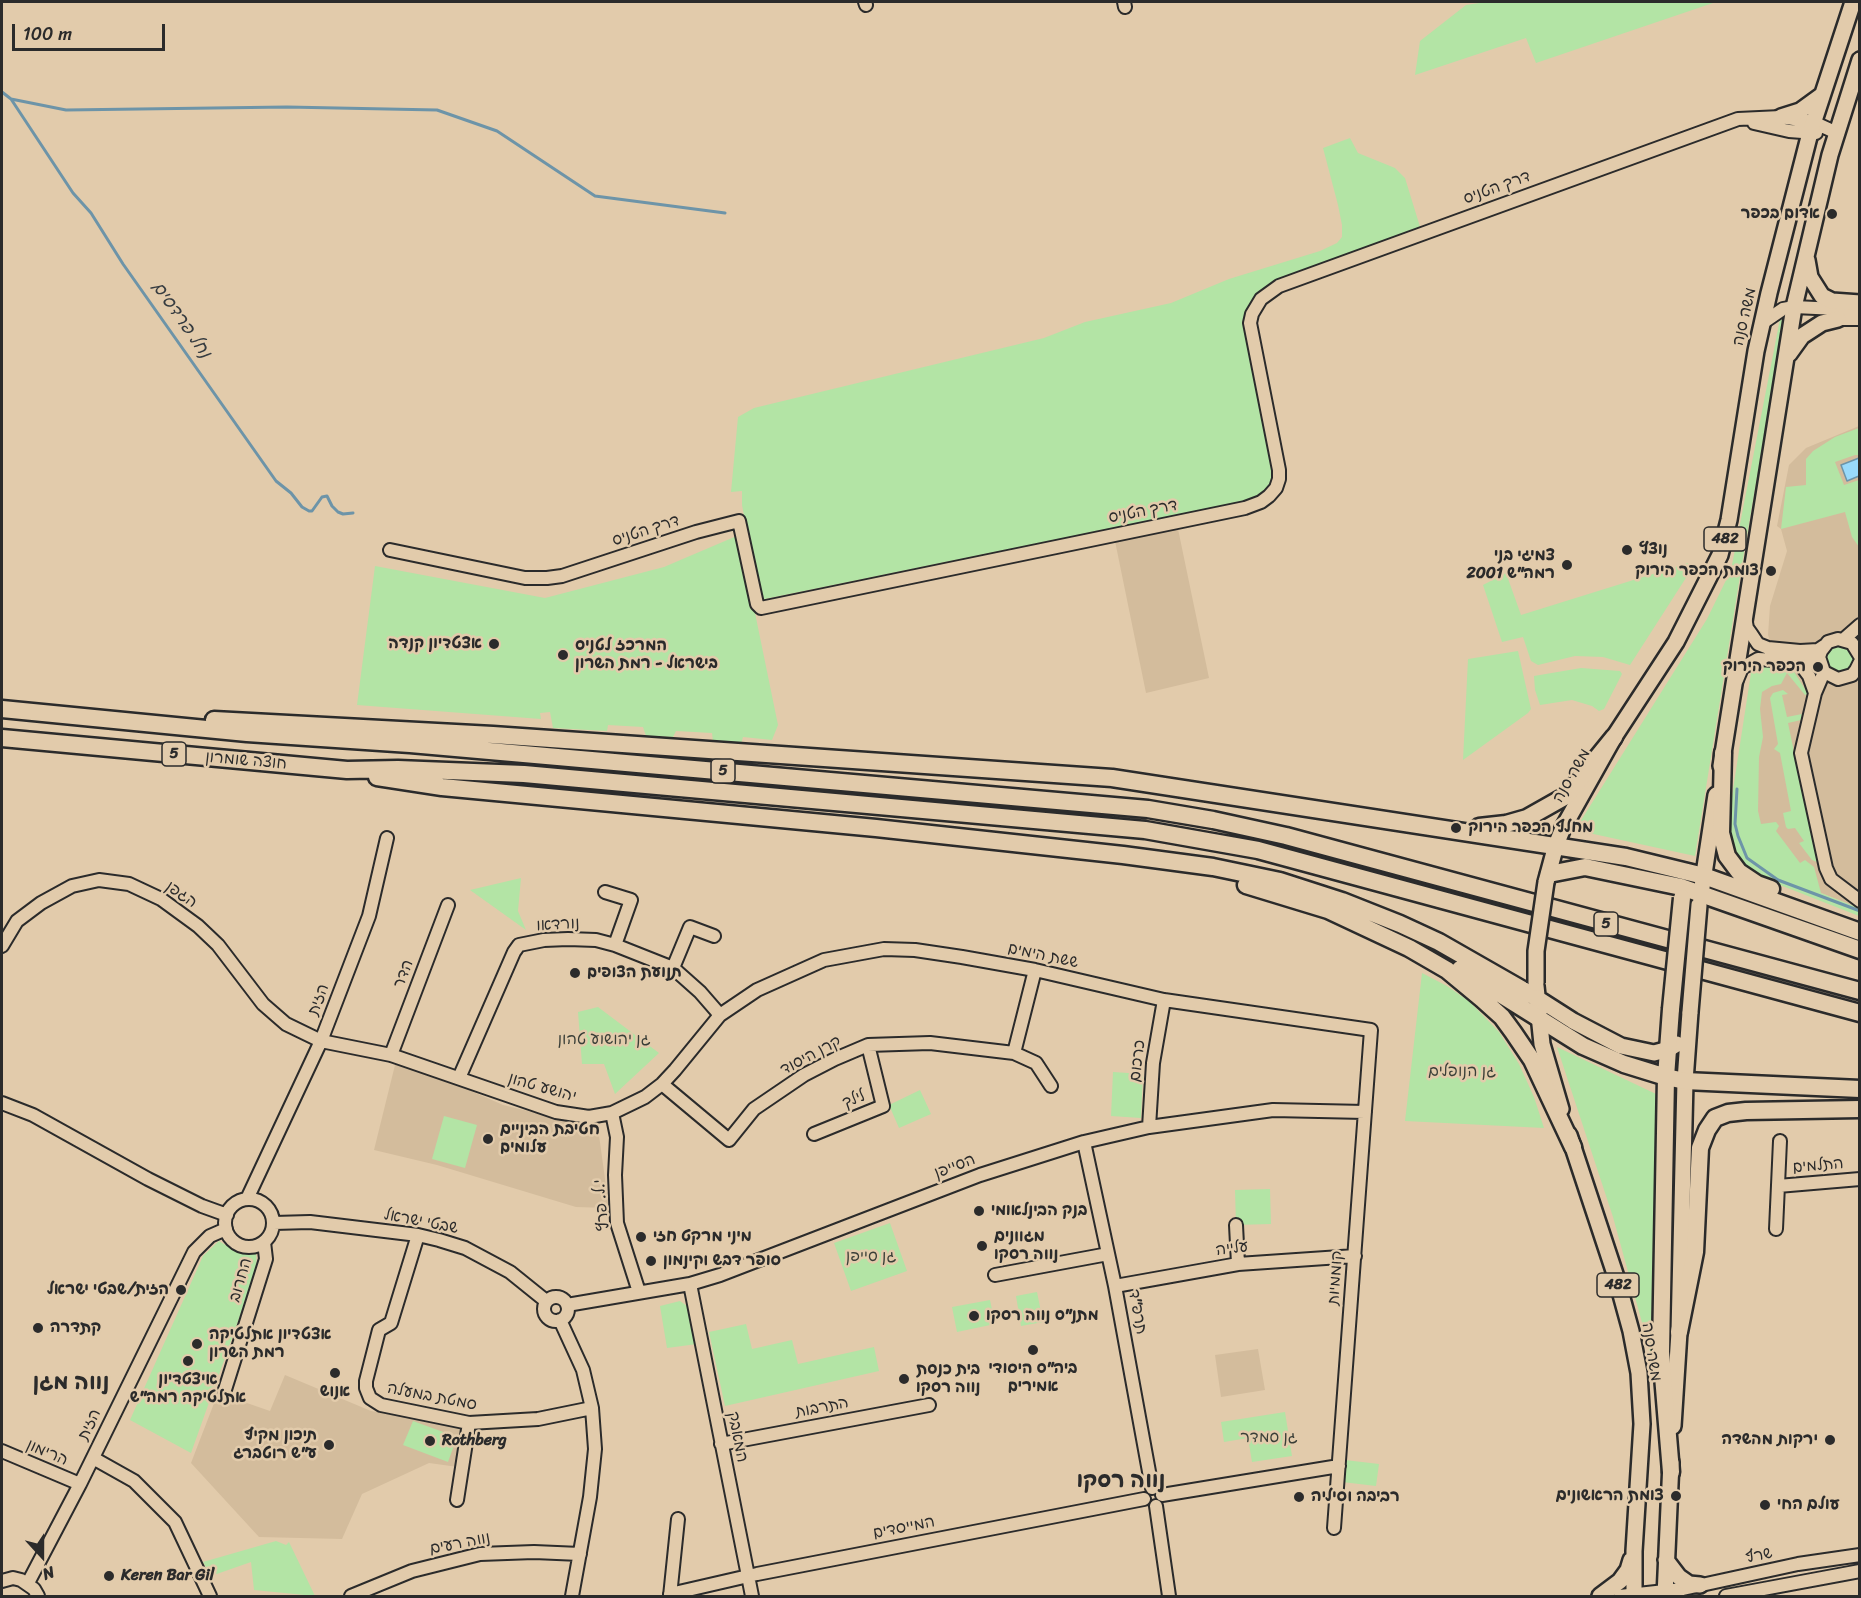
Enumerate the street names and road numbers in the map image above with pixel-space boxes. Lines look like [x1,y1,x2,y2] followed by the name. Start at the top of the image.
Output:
[1461,167,1533,209] street label: דרך הטניס
[1729,286,1761,348] street label: משה סנה
[1107,496,1179,528] street label: דרך הטניס
[610,511,682,551] street label: דרך הטניס
[1704,527,1746,551] road number: 482
[162,742,186,766] road number: 5
[1549,746,1595,806] street label: משה סנה
[204,748,288,774] street label: חוצה שומרון
[711,759,735,783] road number: 5
[161,878,201,912] street label: הגפן
[1594,912,1618,936] road number: 5
[536,914,580,936] street label: נורדאו
[1006,939,1080,973] street label: ששת הימים
[390,957,418,991] street label: הדר
[304,981,334,1019] street label: הזית
[777,1032,845,1080] street label: קרן היסוד
[1126,1039,1150,1083] street label: כרכום
[506,1069,578,1107] street label: יהושע טהון
[840,1087,868,1113] street label: לילך
[932,1150,978,1184] street label: הסייפן
[1792,1154,1844,1178] street label: התלמים
[590,1178,614,1232] street label: י.ל. פרץ
[382,1205,460,1239] street label: שבטי ישראל
[1215,1237,1249,1261] street label: עלייה
[1325,1250,1347,1306] street label: קוממיות
[226,1256,256,1304] street label: החרוב
[1597,1273,1639,1297] road number: 482
[1124,1288,1150,1336] street label: תרפ"ד
[1637,1321,1665,1383] street label: משה סנה
[386,1379,478,1415] street label: סמטת במעלה
[794,1393,850,1423] street label: התרבות
[74,1406,106,1444] street label: הזית
[723,1410,751,1464] street label: המאבק
[23,1436,71,1470] street label: הרימון
[871,1513,937,1543] street label: המייסדים
[428,1529,492,1559] street label: נווה רעים
[1744,1544,1774,1568] street label: שרף

